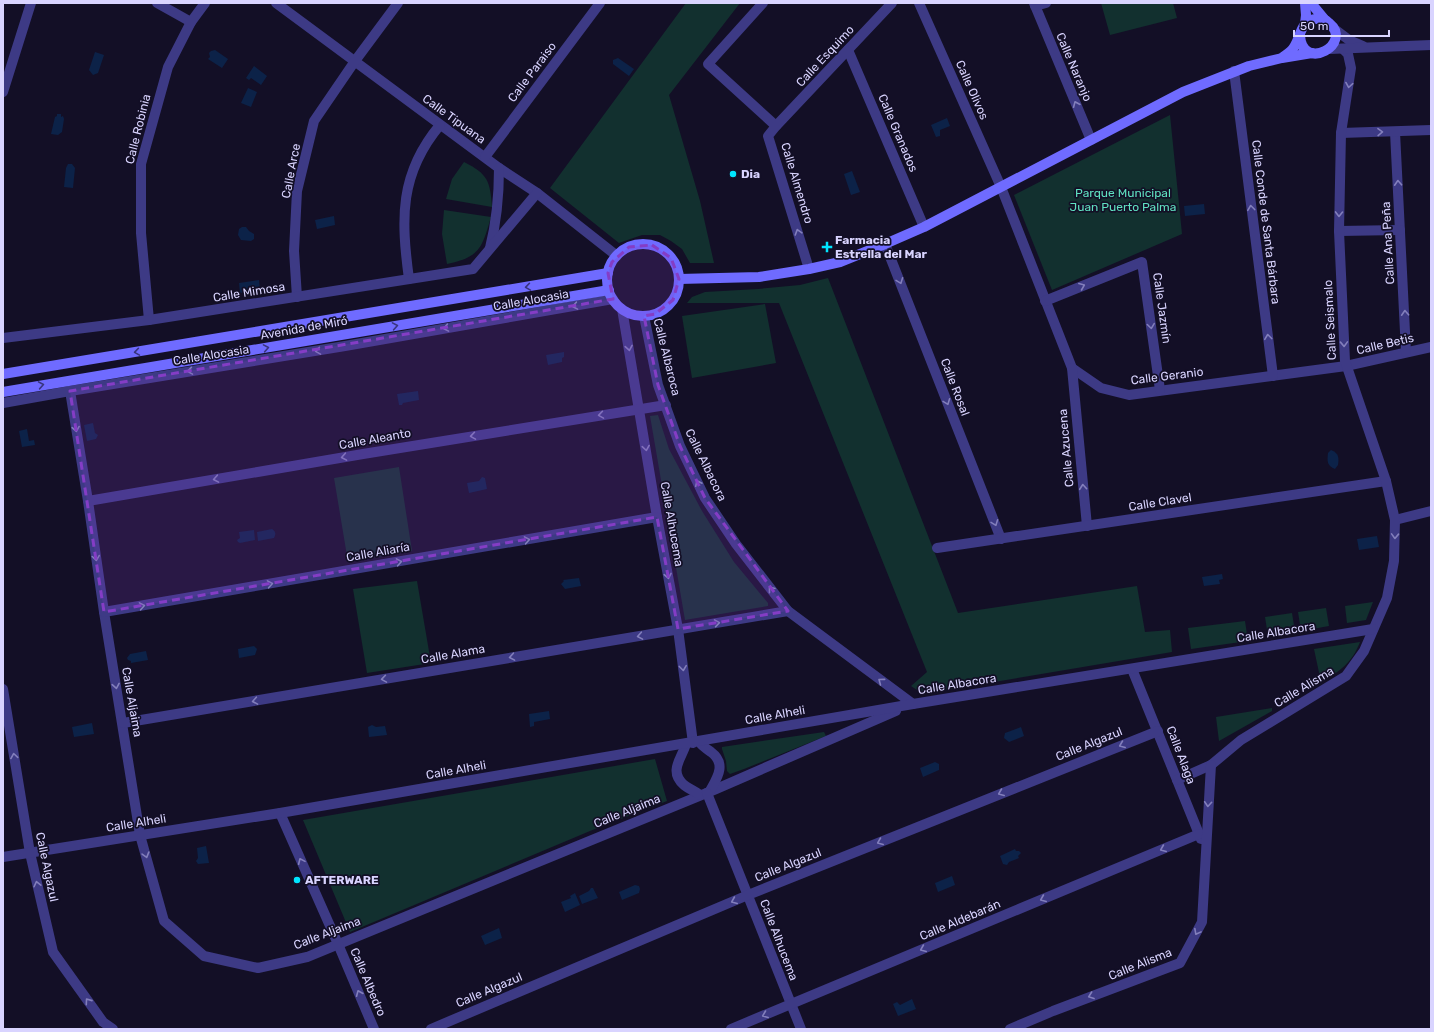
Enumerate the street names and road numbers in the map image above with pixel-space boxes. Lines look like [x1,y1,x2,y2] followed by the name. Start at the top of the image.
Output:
[793,23,857,89] street label: Calle Esquimo
[1053,30,1095,104] street label: Calle Naranjo
[505,39,559,105] street label: Calle Paraiso
[953,58,991,122] street label: Calle Olivos
[420,91,488,147] street label: Calle Tipuana
[875,92,921,174] street label: Calle Granados
[123,93,153,165] street label: Calle Robinia
[1249,139,1283,305] street label: Calle Conde de Santa Bárbara
[778,141,816,225] street label: Calle Almendro
[279,142,303,200] street label: Calle Arce
[1379,201,1397,285] street label: Calle Ana Peña
[1150,272,1174,344] street label: Calle Jazmín
[212,279,286,305] street label: Calle Mimosa
[1321,279,1339,361] street label: Calle Seismalo
[492,286,570,314] street label: Calle Alocasia
[259,313,349,343] street label: Avenida de Miró
[651,317,683,397] street label: Calle Albaroca
[1355,331,1415,357] street label: Calle Betis
[172,342,250,368] street label: Calle Alocasia
[938,356,972,418] street label: Calle Rosal
[1130,365,1204,387] street label: Calle Geranio
[1056,408,1076,488] street label: Calle Azucena
[338,426,412,452] street label: Calle Aleanto
[682,426,730,504] street label: Calle Albacora
[658,480,686,568] street label: Calle Alhucema
[1127,490,1193,514] street label: Calle Clavel
[345,540,411,564] street label: Calle Aliaría
[1236,619,1316,645] street label: Calle Albacora
[420,641,486,667] street label: Calle Alama
[1272,664,1336,710] street label: Calle Alisma
[119,666,145,738] street label: Calle Aljaima
[917,671,997,697] street label: Calle Albacora
[744,703,806,727] street label: Calle Alheli
[1054,724,1125,764] street label: Calle Algazul
[1164,724,1198,786] street label: Calle Alaga
[425,758,487,782] street label: Calle Alheli
[592,791,662,831] street label: Calle Aljaima
[105,811,167,835] street label: Calle Alheli
[33,831,61,903] street label: Calle Algazul
[753,845,824,885] street label: Calle Algazul
[757,897,801,983] street label: Calle Alhucema
[917,897,1003,943] street label: Calle Aldebarán
[292,914,362,952] street label: Calle Aljaima
[1106,945,1174,983] street label: Calle Alisma
[347,946,389,1018] street label: Calle Albedro
[454,970,524,1010] street label: Calle Algazul

